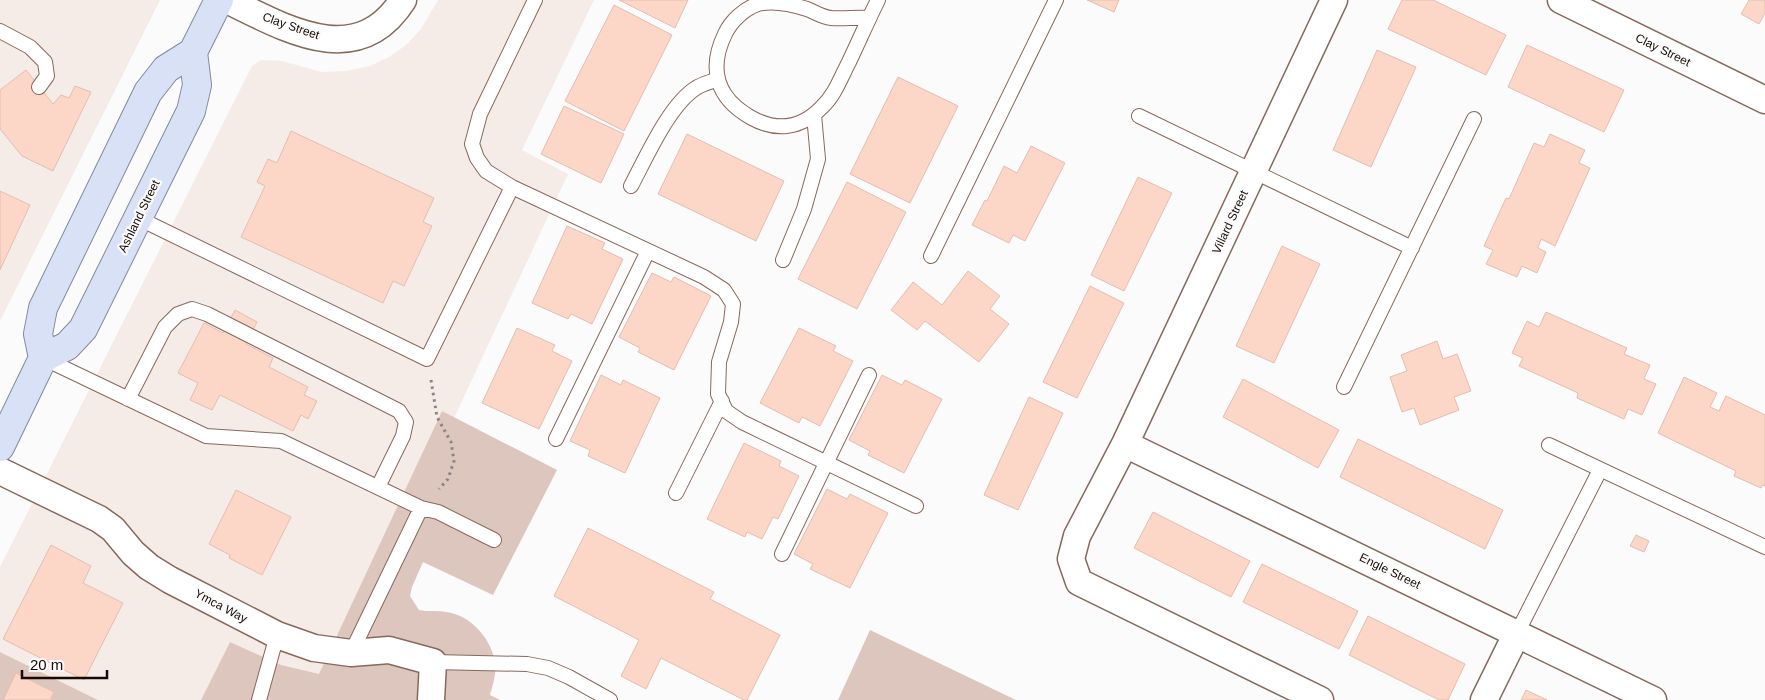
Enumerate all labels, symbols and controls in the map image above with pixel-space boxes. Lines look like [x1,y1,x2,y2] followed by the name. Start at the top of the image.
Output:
[261,10,322,42] street label: Clay Street
[1633,31,1693,70] street label: Clay Street
[115,177,163,254] street label: Ashland Street
[1209,187,1251,256] street label: Villard Street
[1357,550,1423,592] street label: Engle Street
[192,586,250,626] street label: Ymca Way
[22,648,108,680] scale bar
[30,656,63,673] text: 20 m

